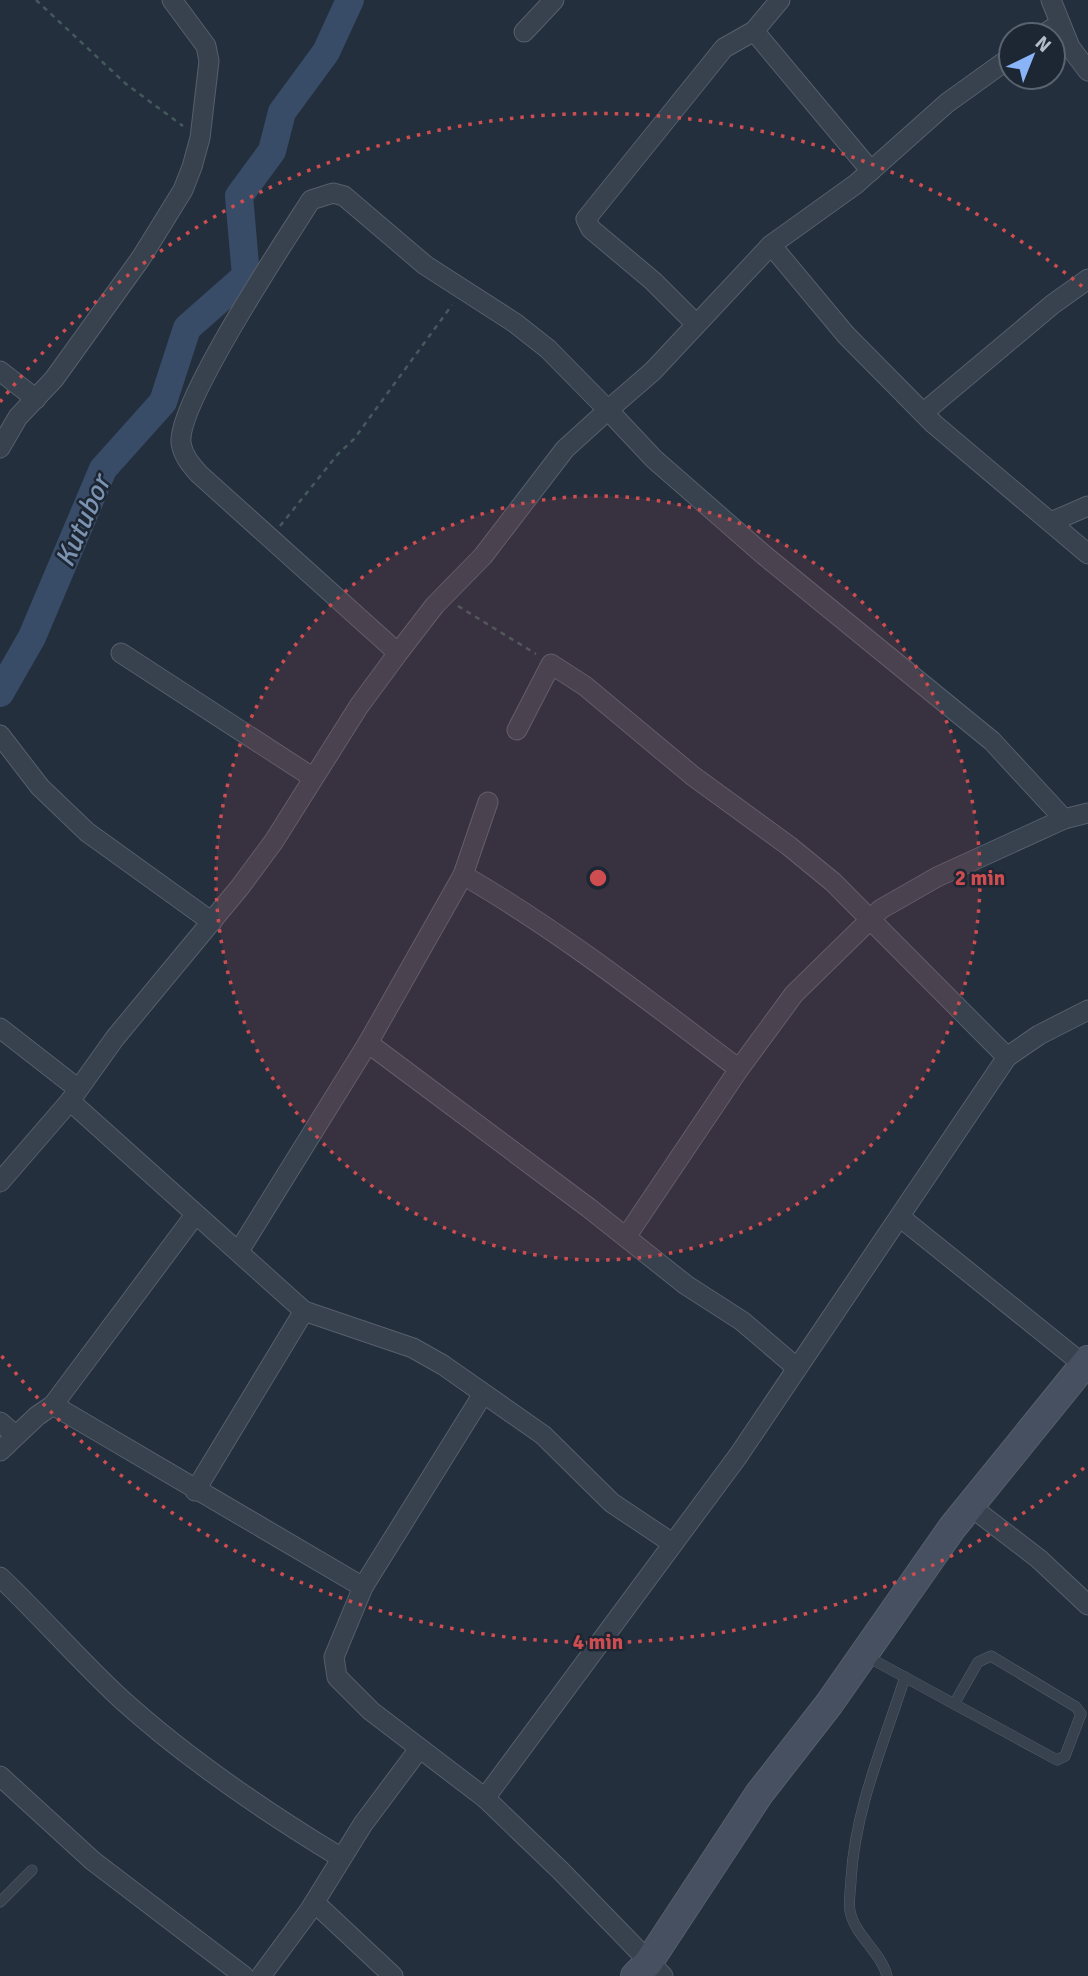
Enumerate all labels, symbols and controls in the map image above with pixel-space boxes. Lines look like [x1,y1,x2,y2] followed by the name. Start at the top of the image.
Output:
[997,21,1067,91] north arrow
[1030,31,1056,58] text: N
[48,467,120,572] water label: Kutubor
[955,865,1005,891] text: 2 min
[586,866,610,890] centre of rings
[573,1629,623,1655] text: 4 min

